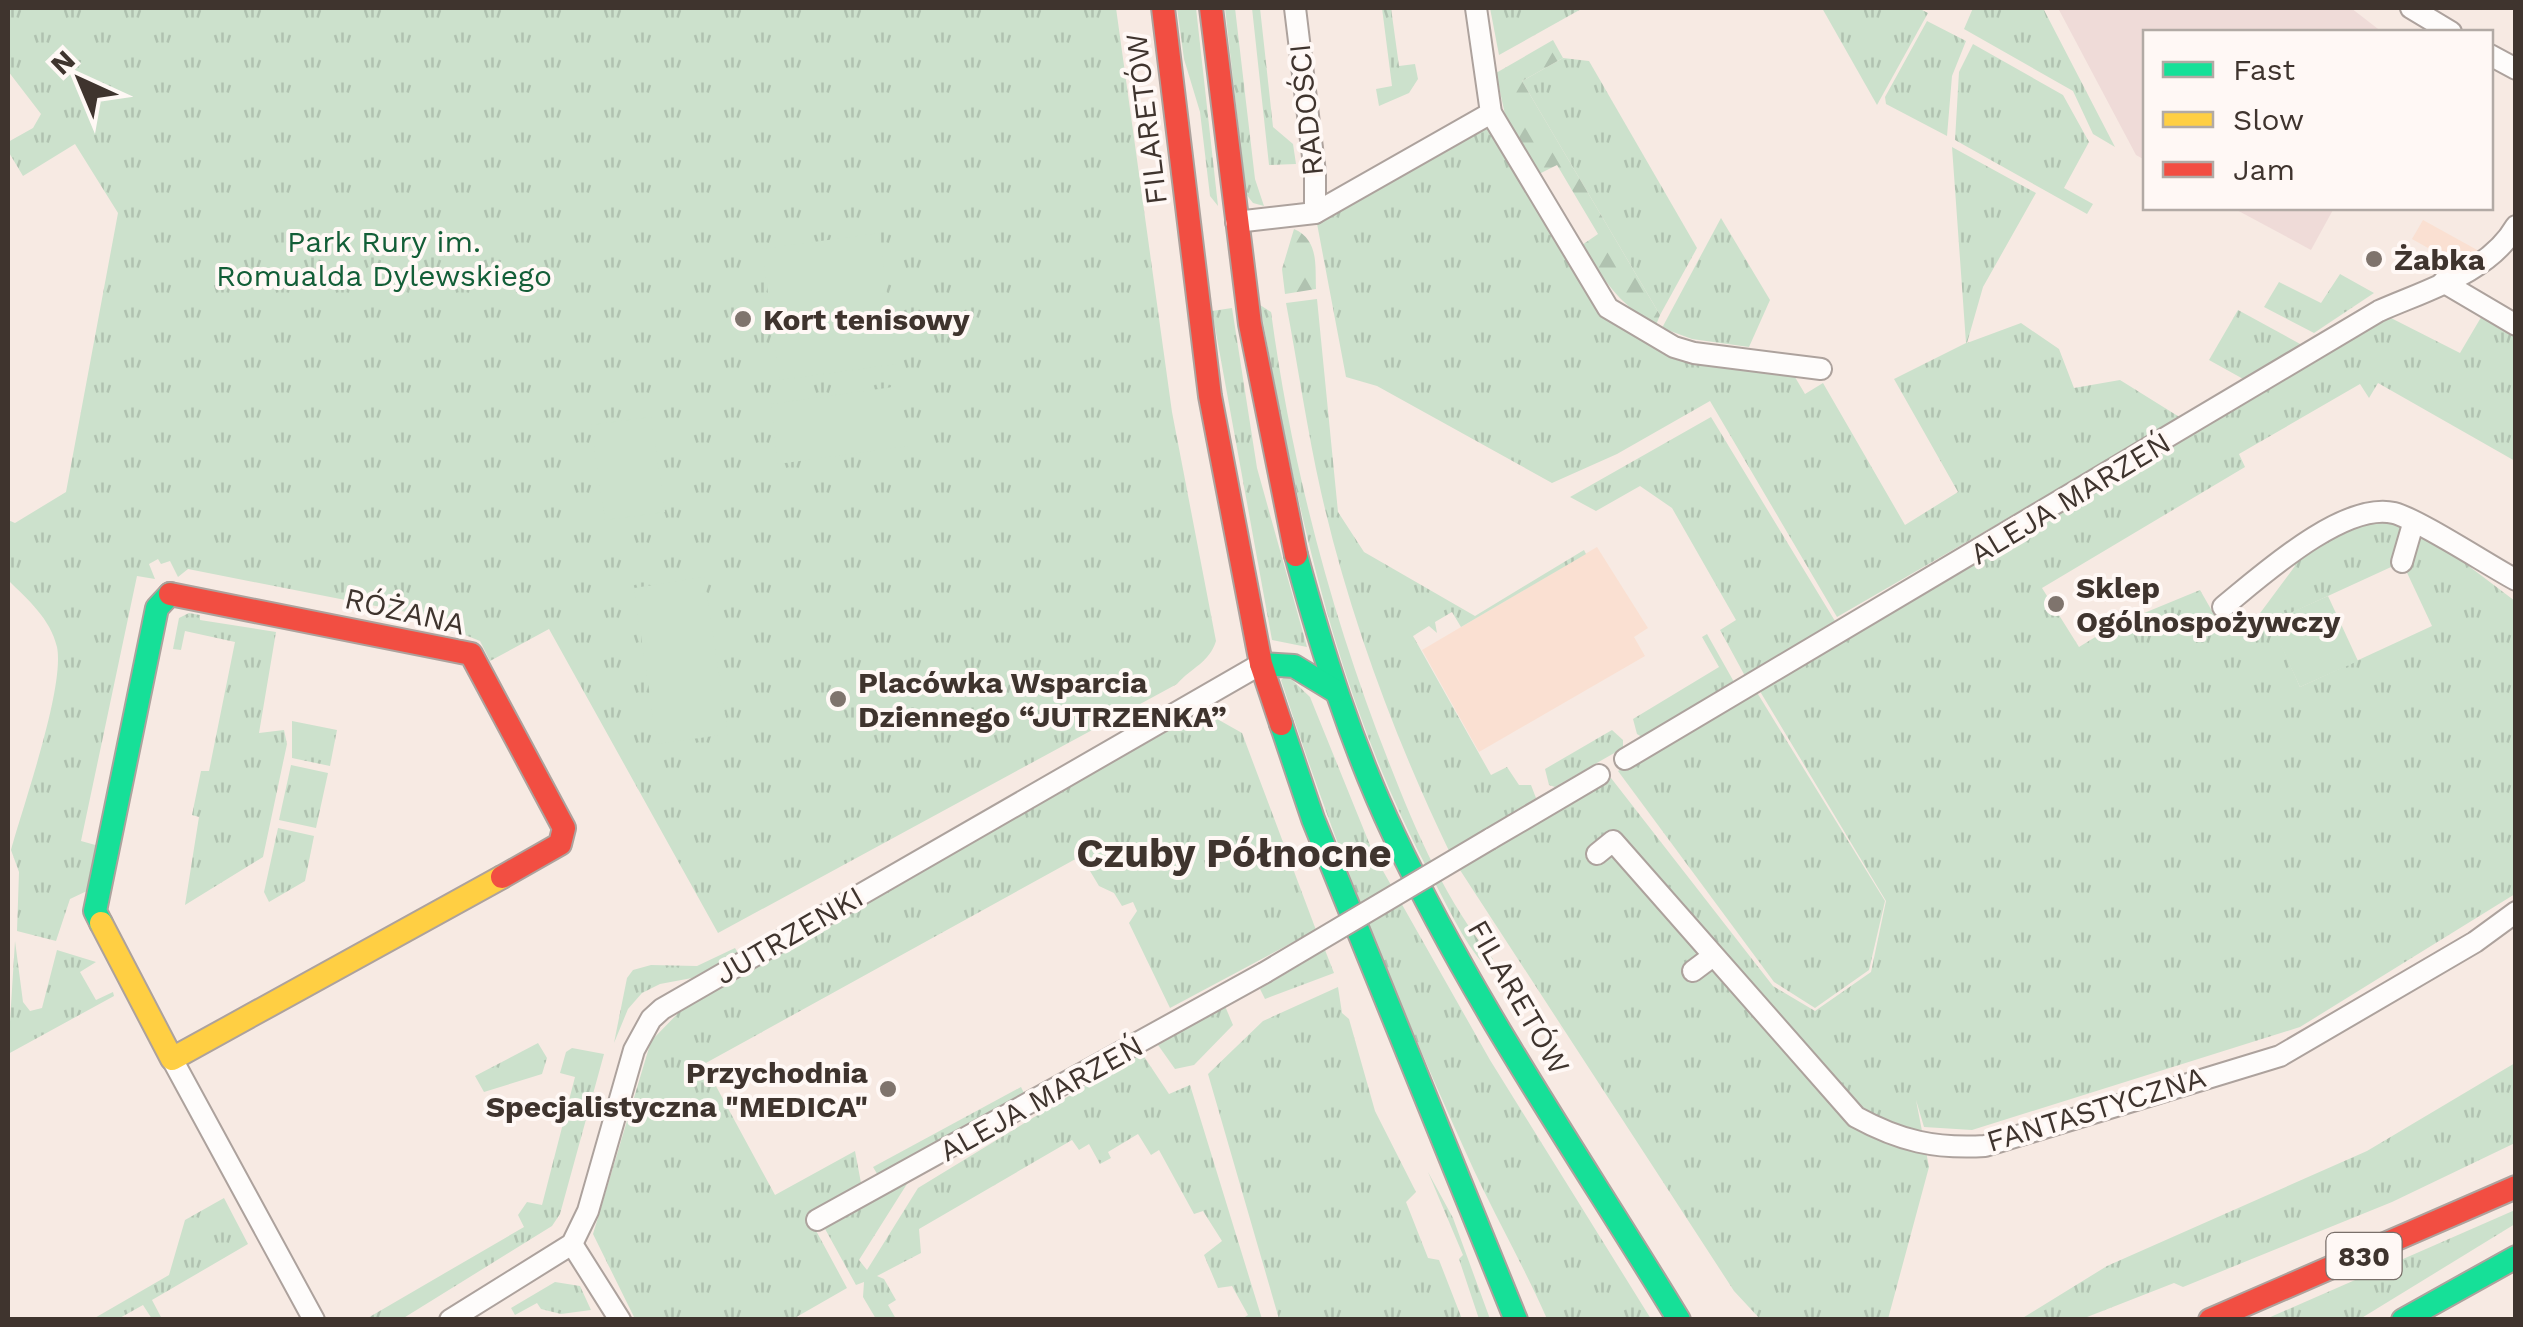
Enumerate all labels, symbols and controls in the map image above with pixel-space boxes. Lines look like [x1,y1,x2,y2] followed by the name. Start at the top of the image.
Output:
[30,30,130,130] north arrow
[2143,30,2493,210] legend
[1118,31,1174,207] street label: FILARETÓW
[1282,42,1330,178] street label: RADOŚCI
[44,43,82,81] text: N
[2233,52,2296,87] text: Fast
[2233,102,2304,137] text: Slow
[2233,152,2295,187] text: Jam
[216,224,552,293] park label: Park Rury im. Romualda Dylewskiego
[2394,242,2486,277] place label: Żabka
[2363,248,2385,270] marker: Żabka
[763,302,970,337] place label: Kort tenisowy
[732,308,754,330] marker: Kort tenisowy
[1964,425,2176,571] street label: ALEJA MARZEŃ
[2076,570,2340,639] place label: Sklep Ogólnospożywczy
[341,580,469,642] street label: RÓŻANA
[2045,593,2067,615] marker: Sklep Ogólnospożywczy
[858,665,1227,734] place label: Placówka Wsparcia Dziennego “JUTRZENKA”
[827,688,849,710] marker: Placówka Wsparcia Dziennego “JUTRZENKA”
[1076,830,1392,877] district label: Czuby Północne
[709,879,869,991] street label: JUTRZENKI
[1461,914,1577,1080] street label: FILARETÓW
[933,1028,1149,1168] street label: ALEJA MARZEŃ
[486,1055,869,1124] place label: Przychodnia Specjalistyczna "MEDICA"
[1982,1059,2210,1159] street label: FANTASTYCZNA
[877,1078,899,1100] marker: Przychodnia Specjalistyczna "MEDICA"
[2326,1233,2402,1279] road number: 830

